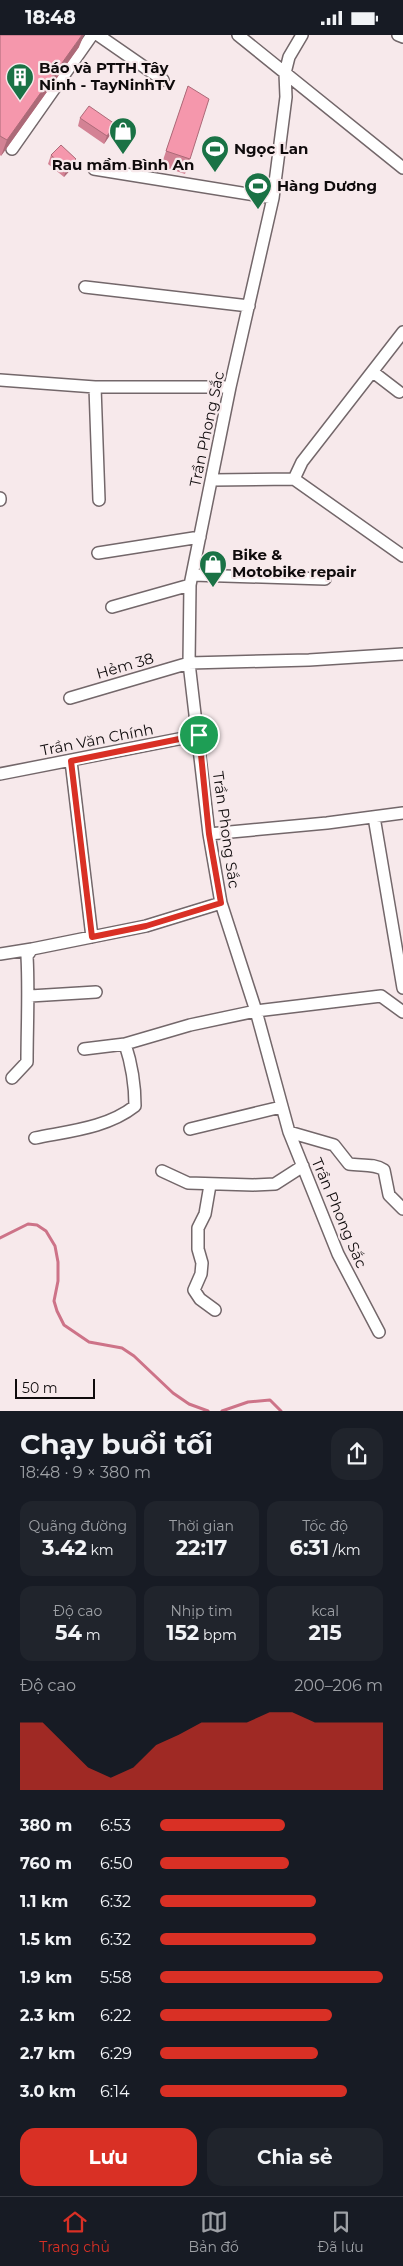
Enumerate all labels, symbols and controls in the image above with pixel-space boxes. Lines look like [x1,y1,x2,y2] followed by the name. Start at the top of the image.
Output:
[25,6,76,29] text: 18:48
[39,58,176,94] place label: Báo và PTTH Tây Ninh - TayNinhTV
[5,62,35,101] building icon: Báo và PTTH Tây Ninh - TayNinhTV
[108,116,138,155] shop icon: Rau mầm Bình An
[200,134,230,173] sports icon: Ngọc Lan
[234,139,308,158] place label: Ngọc Lan
[52,155,194,174] place label: Rau mầm Bình An
[243,171,273,210] sports icon: Hàng Dương
[277,176,377,195] place label: Hàng Dương
[185,369,228,489] street label: Trần Phong Sắc
[232,545,357,581] place label: Bike & Motobike repair
[198,549,228,588] shop icon: Bike & Motobike repair
[94,648,156,683] street label: Hẻm 38
[178,714,220,756] pin
[39,719,155,760] street label: Trần Văn Chính
[185,721,213,749] icon: arrive
[209,770,244,890] street label: Trần Phong Sắc
[308,1155,371,1271] street label: Trần Phong Sắc
[15,1376,95,1399] scale bar
[22,1379,58,1397] text: 50 m
[20,1427,213,1461] text: Chạy buổi tối
[331,1428,383,1480] button: share
[20,1463,151,1482] text: 18:48 · 9 × 380 m
[28,1517,127,1535] text: Quãng đường
[169,1517,234,1535] text: Thời gian
[302,1517,348,1535] text: Tốc độ
[42,1535,87,1560] text: 3.42
[176,1535,227,1560] text: 22:17
[290,1535,329,1560] text: 6:31
[87,1541,114,1559] text: km
[329,1541,361,1559] text: /km
[53,1602,102,1620] text: Độ cao
[170,1602,233,1620] text: Nhịp tim
[311,1602,339,1620] text: kcal
[55,1620,82,1645] text: 54
[166,1620,199,1645] text: 152
[309,1620,342,1645] text: 215
[82,1626,101,1644] text: m
[199,1626,237,1644] text: bpm
[20,1676,76,1695] text: Độ cao
[294,1676,383,1695] text: 200–206 m
[20,1816,72,1835] text: 380 m
[100,1816,131,1835] text: 6:53
[20,1854,72,1873] text: 760 m
[100,1854,133,1873] text: 6:50
[20,1892,68,1911] text: 1.1 km
[100,1892,131,1911] text: 6:32
[20,1930,72,1949] text: 1.5 km
[100,1930,131,1949] text: 6:32
[20,1968,72,1987] text: 1.9 km
[100,1968,132,1987] text: 5:58
[20,2006,75,2025] text: 2.3 km
[100,2006,131,2025] text: 6:22
[20,2044,75,2063] text: 2.7 km
[100,2044,132,2063] text: 6:29
[20,2082,76,2101] text: 3.0 km
[100,2082,130,2101] text: 6:14
[20,2128,197,2186] button: Lưu
[207,2128,383,2186] button: Chia sẻ
[39,2208,110,2256] tab: Trang chủ
[189,2208,239,2256] tab: Bản đồ
[318,2208,364,2256] tab: Đã lưu

